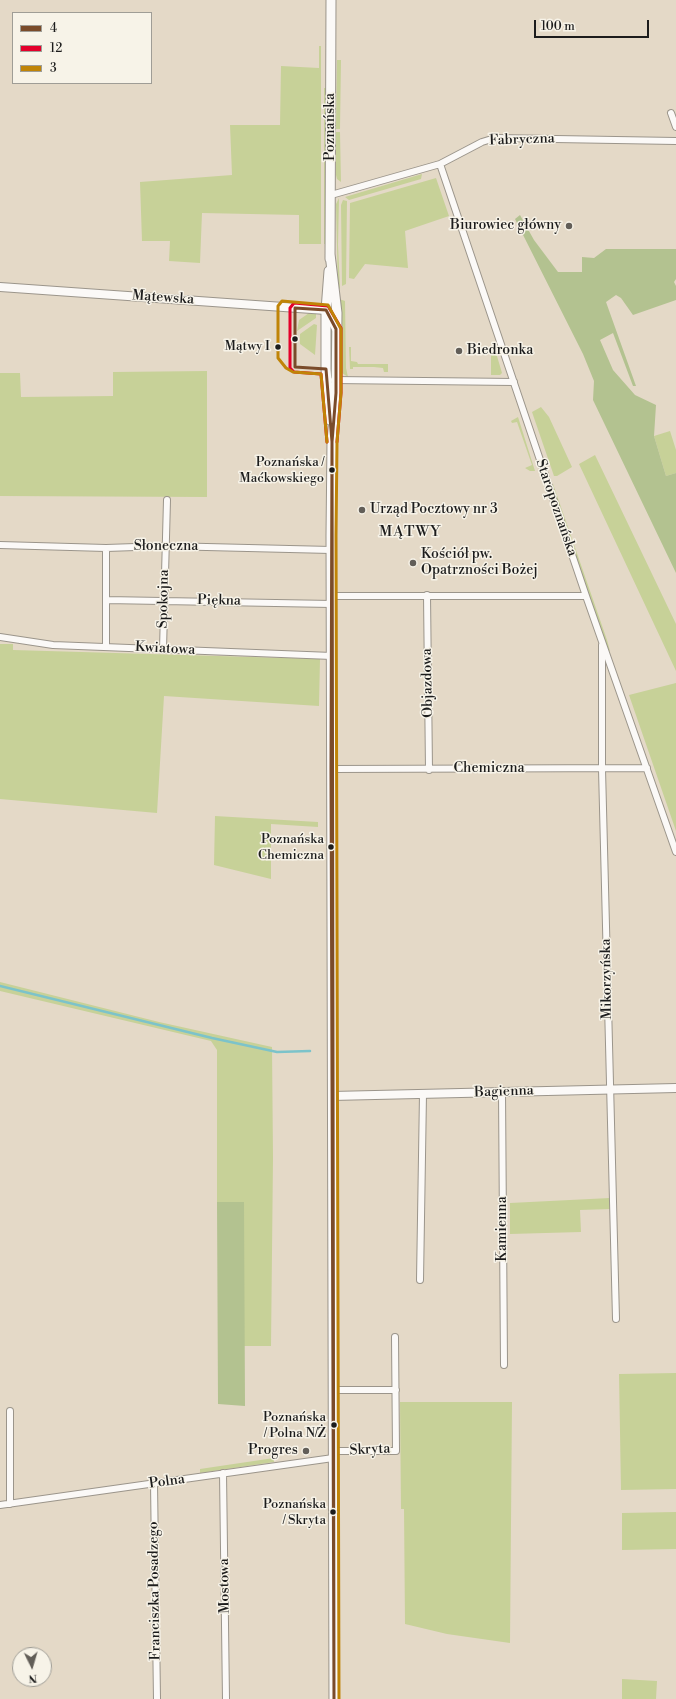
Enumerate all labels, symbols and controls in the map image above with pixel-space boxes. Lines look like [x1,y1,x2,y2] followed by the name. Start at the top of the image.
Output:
[12,12,152,84] legend
[536,12,651,38] scale bar
[541,19,575,34] text: 100 m
[50,21,57,36] text: 4
[50,41,62,56] text: 12
[50,61,57,76] text: 3
[323,93,339,161] street label: Poznańska
[489,130,555,150] street label: Fabryczna
[450,218,561,234] place label: Biurowiec główny
[564,221,574,231] marker: Biurowiec główny
[131,287,195,309] street label: Mątewska
[290,334,300,344] unlabelled marker
[224,339,270,355] place label: Mątwy I
[273,342,283,352] marker: Mątwy I
[467,343,533,359] place label: Biedronka
[454,346,464,356] marker: Biedronka
[239,455,324,486] place label: Poznańska / Maćkowskiego
[532,457,580,559] street label: Staropoznańska
[327,465,337,475] marker: Poznańska / Maćkowskiego
[370,502,498,518] place label: Urząd Pocztowy nr 3
[357,505,367,515] marker: Urząd Pocztowy nr 3
[379,523,441,541] district label: MĄTWY
[134,539,198,555] street label: Słoneczna
[421,547,538,580] place label: Kościół pw. Opatrzności Bożej
[408,558,418,568] marker: Kościół pw. Opatrzności Bożej
[155,569,173,629] street label: Spokojna
[197,592,241,610] street label: Piękna
[134,639,196,659] street label: Kwiatowa
[419,648,437,718] street label: Objazdowa
[453,761,525,777] street label: Chemiczna
[258,832,324,863] place label: Poznańska Chemiczna
[326,842,336,852] marker: Poznańska Chemiczna
[598,938,616,1020] street label: Mikorzyńska
[474,1083,534,1101] street label: Bagienna
[495,1196,511,1262] street label: Kamienna
[263,1410,326,1441] place label: Poznańska / Polna N/Ż
[329,1420,339,1430] marker: Poznańska / Polna N/Ż
[349,1441,391,1459] street label: Skryta
[248,1443,298,1459] place label: Progres
[301,1446,311,1456] marker: Progres
[148,1471,186,1493] street label: Polna
[263,1497,326,1528] place label: Poznańska / Skryta
[328,1507,338,1517] marker: Poznańska / Skryta
[145,1521,165,1661] street label: Franciszka Posadzego
[216,1558,234,1614] street label: Mostowa
[12,1647,52,1687] north arrow
[28,1671,38,1685] text: N

